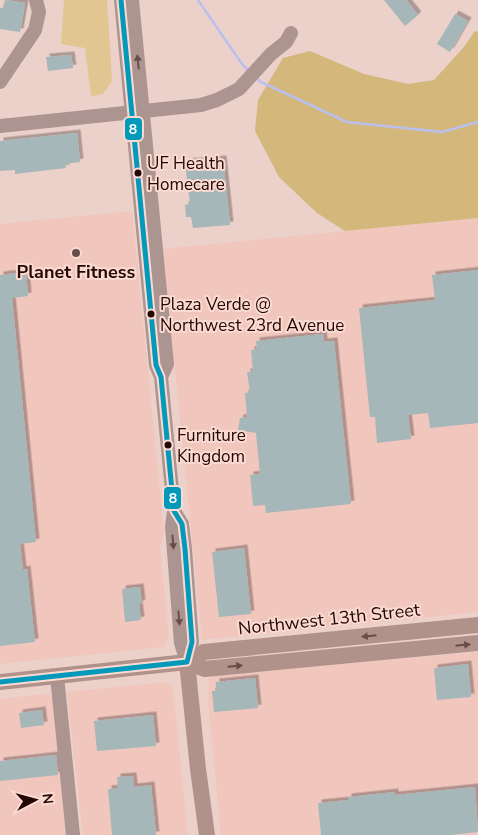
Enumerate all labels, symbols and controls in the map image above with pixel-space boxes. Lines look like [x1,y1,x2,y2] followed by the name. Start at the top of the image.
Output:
[134,54,142,70] one-way arrow
[124,117,143,141] line badge: 8
[129,120,137,139] text: 8
[147,152,225,196] place label: UF Health Homecare
[133,168,143,178] marker: UF Health Homecare
[70,247,82,259] marker: Planet Fitness
[17,260,136,284] place label: Planet Fitness
[160,293,344,337] place label: Plaza Verde @ Northwest 23rd Avenue
[146,309,156,319] marker: Plaza Verde @ Northwest 23rd Avenue
[177,424,246,468] place label: Furniture Kingdom
[163,440,173,450] marker: Furniture Kingdom
[163,486,182,510] line badge: 8
[169,489,177,508] text: 8
[169,534,177,550] one-way arrow
[237,597,422,640] street label: Northwest 13th Street
[176,610,184,626] one-way arrow
[361,632,377,640] one-way arrow
[455,640,471,648] one-way arrow
[227,662,243,670] one-way arrow
[10,775,60,825] north arrow
[37,792,57,805] text: N

